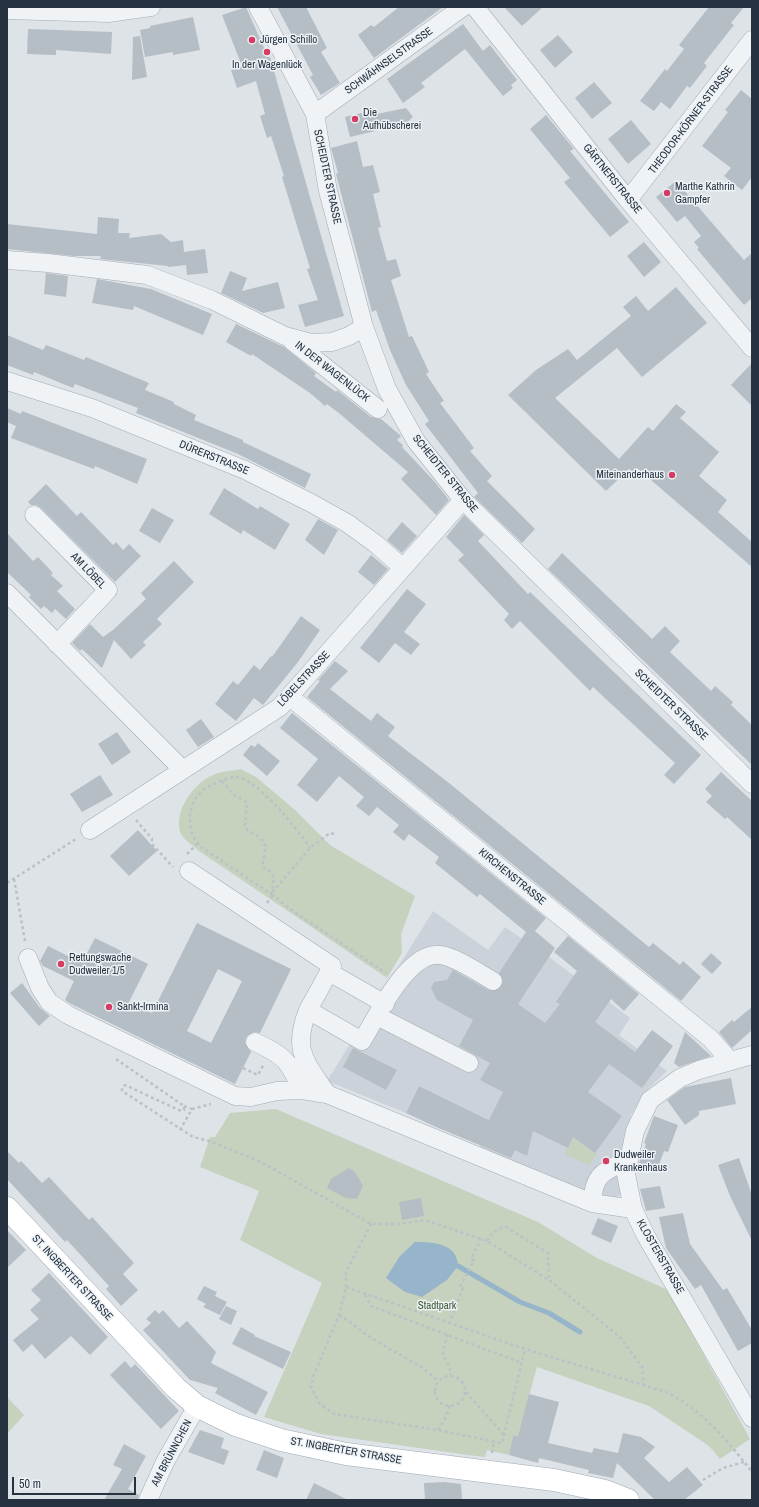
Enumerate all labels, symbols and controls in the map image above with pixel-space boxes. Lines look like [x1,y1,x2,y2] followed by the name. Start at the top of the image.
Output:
[342,25,436,97] street label: SCHWÄHNSELSTRASSE
[260,33,317,47] place label: Jürgen Schillo
[247,35,257,45] marker: Jürgen Schillo
[262,47,272,57] marker: In der Wagenlück
[232,58,302,72] place label: In der Wagenlück
[646,63,736,177] street label: THEODOR-KÖRNER-STRASSE
[363,106,421,132] place label: Die Aufhübscherei
[350,114,360,124] marker: Die Aufhübscherei
[310,128,344,226] street label: SCHEIDTER STRASSE
[580,141,644,217] street label: GÄRTNERSTRASSE
[675,180,735,206] place label: Marthe Kathrin Gampfer
[662,188,672,198] marker: Marthe Kathrin Gampfer
[292,339,372,405] street label: IN DER WAGENLÜCK
[409,432,481,516] street label: SCHEIDTER STRASSE
[177,438,251,478] street label: DÜRERSTRASSE
[596,468,664,482] place label: Miteinanderhaus
[667,470,677,480] marker: Miteinanderhaus
[68,550,108,592] street label: AM LÖBEL
[275,648,333,710] street label: LÖBELSTRASSE
[632,667,710,743] street label: SCHEIDTER STRASSE
[476,846,548,908] street label: KIRCHENSTRASSE
[69,951,131,977] place label: Rettungswache Dudweiler 1/5
[56,959,66,969] marker: Rettungswache Dudweiler 1/5
[117,1000,169,1014] place label: Sankt-Irmina
[104,1002,114,1012] marker: Sankt-Irmina
[614,1148,667,1174] place label: Dudweiler Krankenhaus
[601,1156,611,1166] marker: Dudweiler Krankenhaus
[633,1217,687,1297] street label: KLOSTERSTRASSE
[29,1232,115,1324] street label: ST. INGBERTER STRASSE
[418,1299,456,1313] park label: Stadtpark
[149,1417,195,1489] street label: AM BRÜNNCHEN
[289,1435,403,1467] street label: ST. INGBERTER STRASSE
[14,1469,138,1495] scale bar
[19,1476,41,1492] text: 50 m

